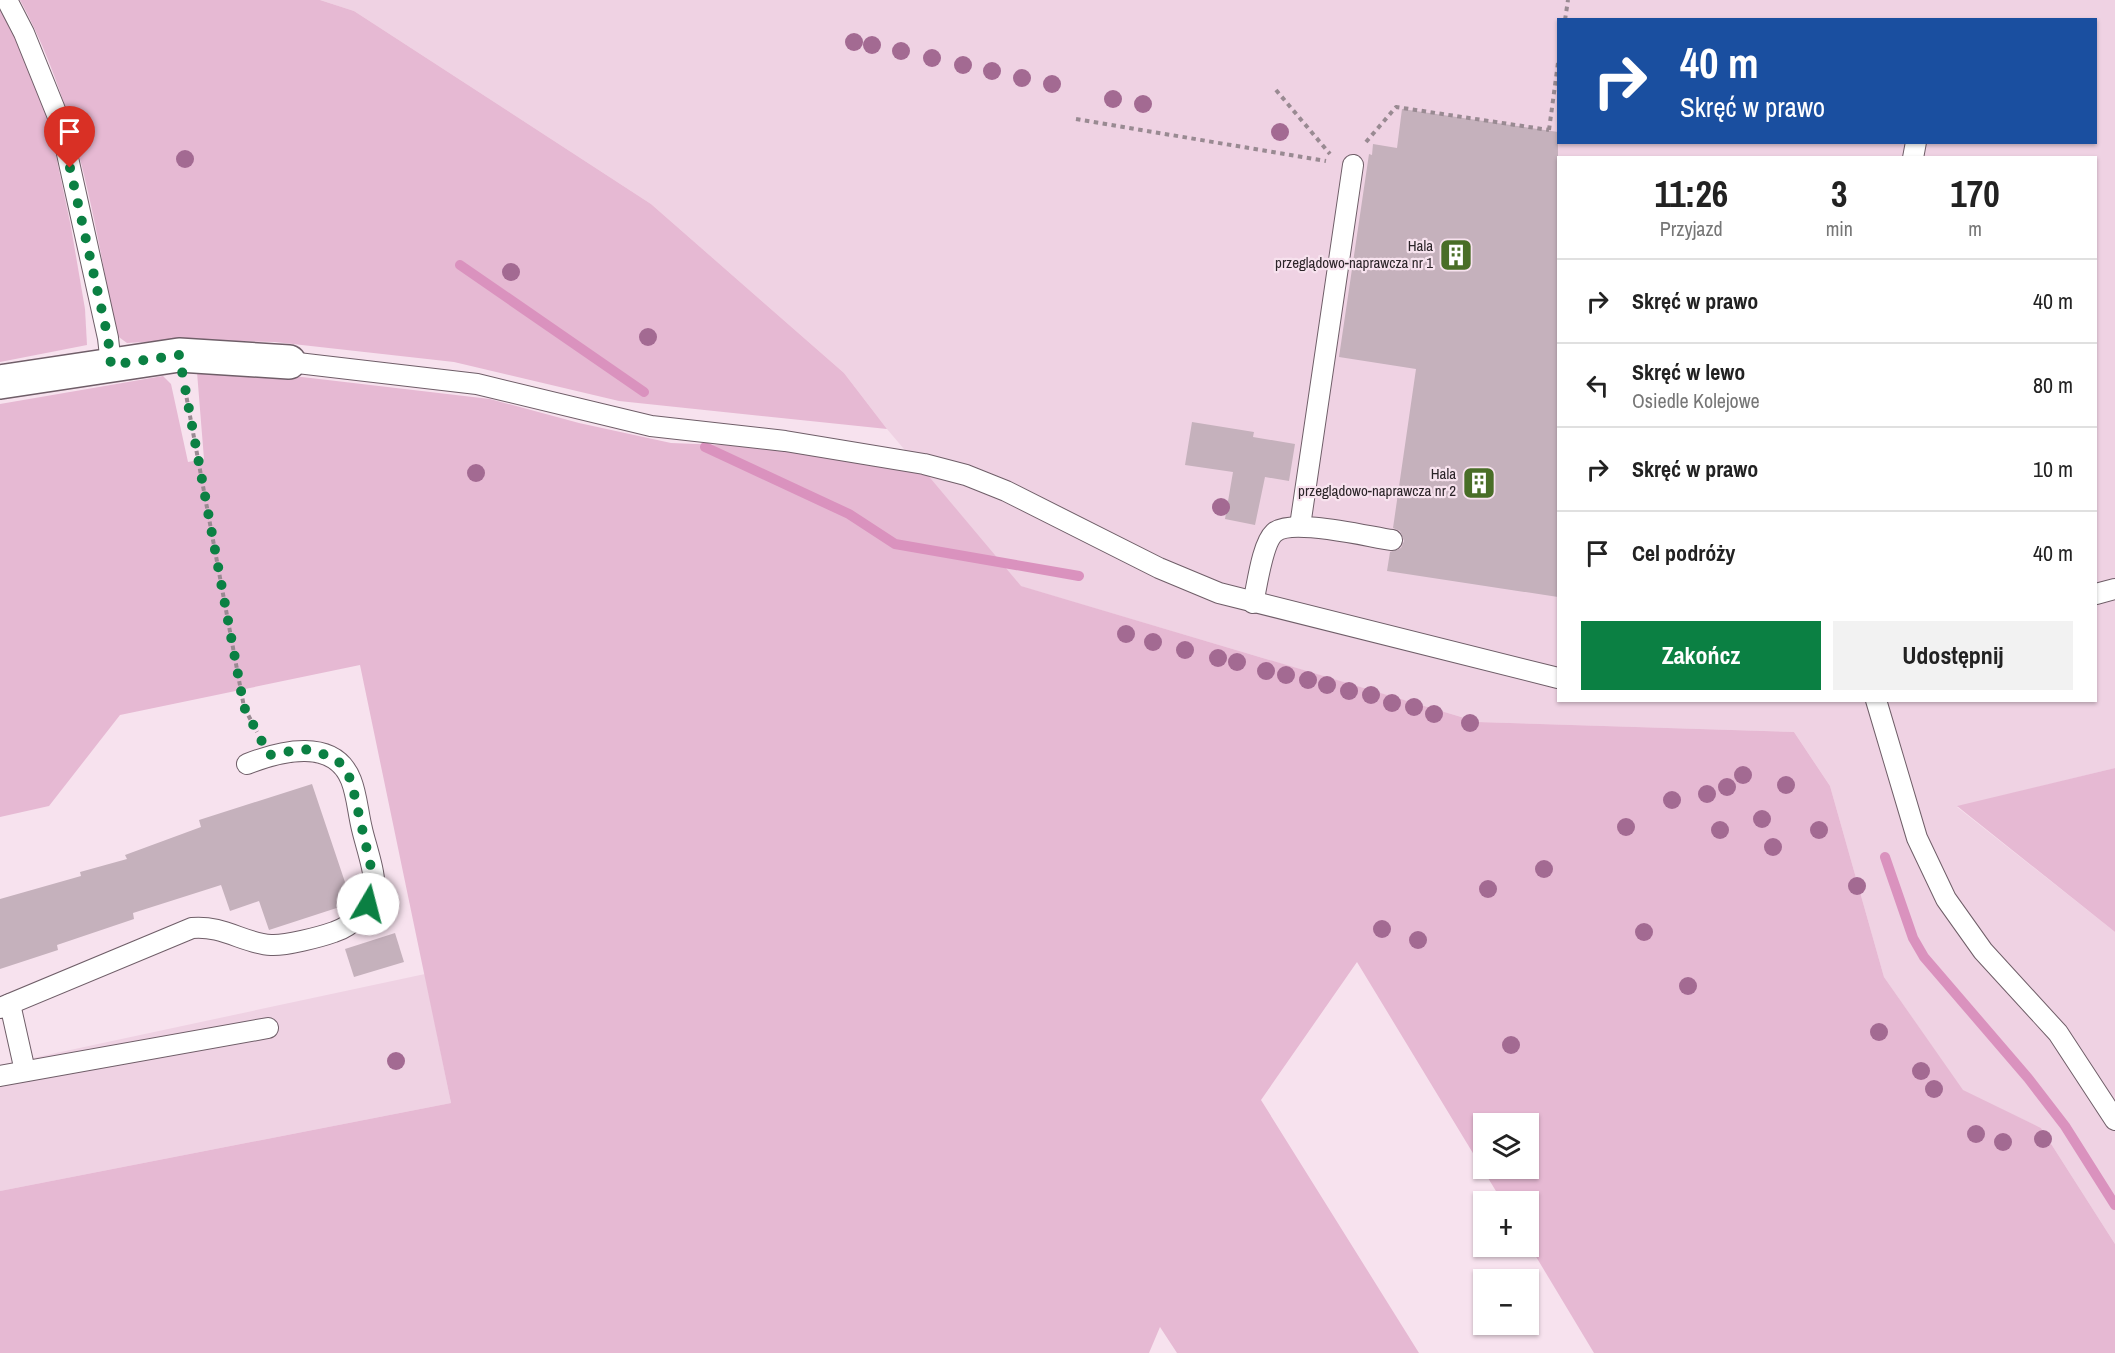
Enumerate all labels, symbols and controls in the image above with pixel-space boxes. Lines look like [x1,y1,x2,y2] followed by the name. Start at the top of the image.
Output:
[1680,35,1759,91] text: 40 m
[1581,42,1659,120] icon: right
[1680,89,1825,125] text: Skręć w prawo
[44,106,95,168] pin
[53,115,86,148] icon: arrive
[1654,170,1728,218] text: 11:26
[1831,170,1848,218] text: 3
[1950,170,2000,218] text: 170
[1660,215,1723,242] text: Przyjazd
[1826,215,1853,242] text: min
[1968,215,1982,242] text: m
[1275,235,1433,273] place label: Hala przeglądowo-naprawcza nr 1
[1438,237,1474,273] building icon: Hala przeglądowo-naprawcza nr 1
[1581,285,1614,318] icon: right
[1632,286,1758,316] text: Skręć w prawo
[2033,286,2073,316] text: 40 m
[1632,357,1745,387] text: Skręć w lewo
[1581,369,1614,402] icon: left
[2033,370,2073,400] text: 80 m
[1632,387,1760,414] text: Osiedle Kolejowe
[1581,453,1614,486] icon: right
[1632,454,1758,484] text: Skręć w prawo
[2033,454,2073,484] text: 10 m
[1298,463,1456,501] place label: Hala przeglądowo-naprawcza nr 2
[1461,465,1497,501] building icon: Hala przeglądowo-naprawcza nr 2
[1581,537,1614,570] icon: arrive
[1632,538,1735,568] text: Cel podróży
[2033,538,2073,568] text: 40 m
[1581,621,1821,690] button: Zakończ
[1833,621,2073,690] button: Udostępnij
[336,872,400,936] position arrow
[1473,1113,1539,1335] map controls
[1473,1113,1539,1179] button: layers
[1473,1191,1539,1257] button: +
[1473,1269,1539,1335] button: −

